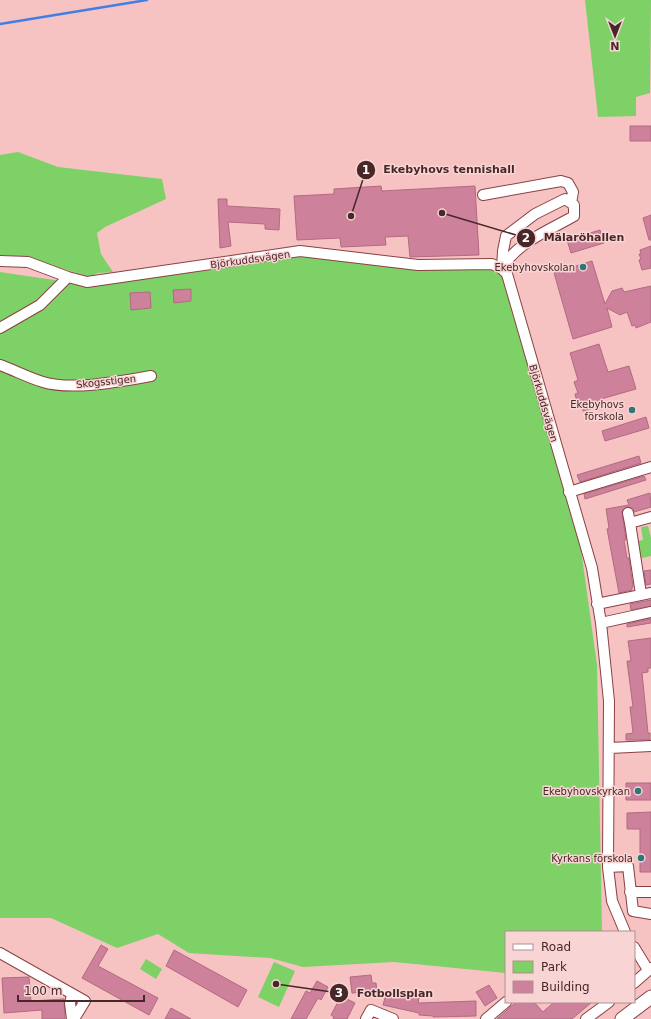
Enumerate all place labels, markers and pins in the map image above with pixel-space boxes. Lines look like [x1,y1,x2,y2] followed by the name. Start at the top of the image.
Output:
[356,158,523,181] callout: Ekebyhovs tennishall
[516,226,632,249] callout: Mälaröhallen
[494,262,575,273] place label: Ekebyhovskolan
[578,262,588,272] marker: Ekebyhovskolan
[570,399,624,422] place label: Ekebyhovs förskola
[627,405,637,415] marker: Ekebyhovs förskola
[543,786,630,797] place label: Ekebyhovskyrkan
[633,786,643,796] marker: Ekebyhovskyrkan
[551,853,633,864] place label: Kyrkans förskola
[636,853,646,863] marker: Kyrkans förskola
[329,981,441,1004] callout: Fotbollsplan

